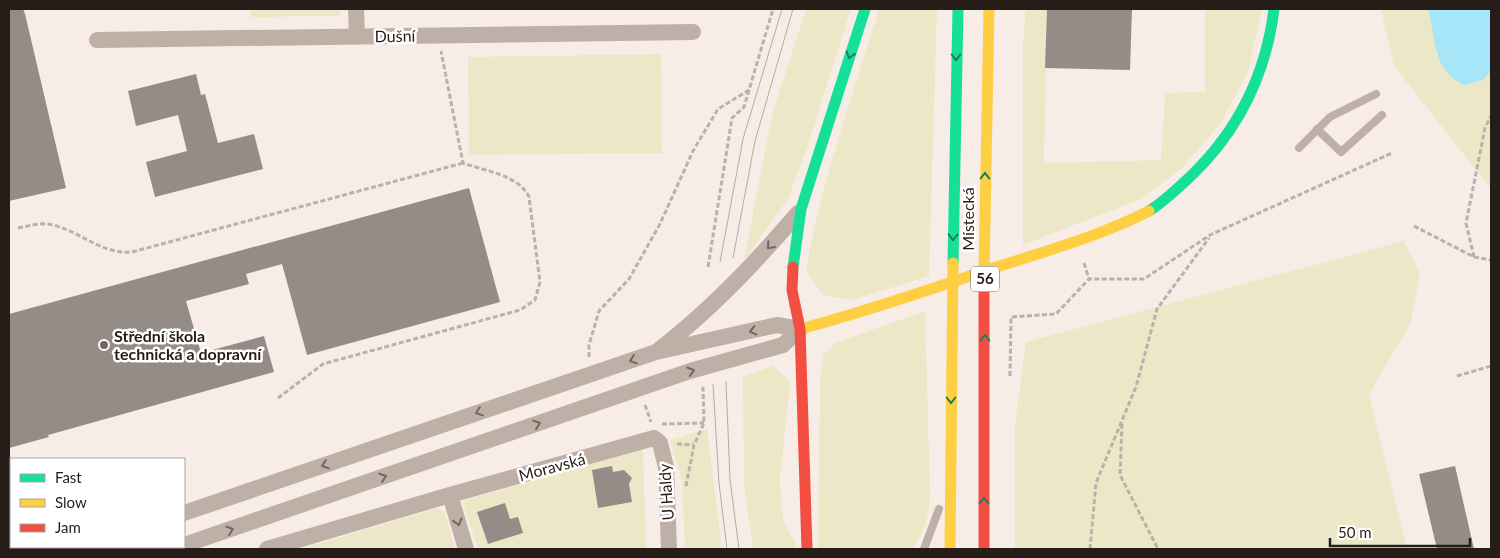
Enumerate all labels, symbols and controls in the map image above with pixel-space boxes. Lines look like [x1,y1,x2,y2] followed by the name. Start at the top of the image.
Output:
[375,26,417,45] street label: Dušní
[846,51,856,59] one-way arrow
[951,54,961,62] one-way arrow
[980,171,990,179] one-way arrow
[958,187,977,251] street label: Místecká
[947,234,958,242] one-way arrow
[767,240,775,249] one-way arrow
[971,266,999,292] road number: 56
[748,325,757,336] one-way arrow
[114,326,262,363] place label: Střední škola technická a dopravní
[980,334,990,342] one-way arrow
[98,339,110,351] marker: Střední škola technická a dopravní
[629,354,638,364] one-way arrow
[686,367,694,377] one-way arrow
[946,396,956,404] one-way arrow
[475,406,484,416] one-way arrow
[532,419,541,429] one-way arrow
[516,449,587,485] street label: Moravská
[10,458,185,548] legend
[322,459,330,469] one-way arrow
[654,462,677,521] street label: U Haldy
[55,468,82,486] text: Fast
[379,472,387,482] one-way arrow
[55,493,87,511] text: Slow
[979,496,989,504] one-way arrow
[1330,516,1470,548] scale bar
[453,517,463,526] one-way arrow
[55,518,81,536] text: Jam
[1338,523,1372,541] text: 50 m
[225,525,234,535] one-way arrow

